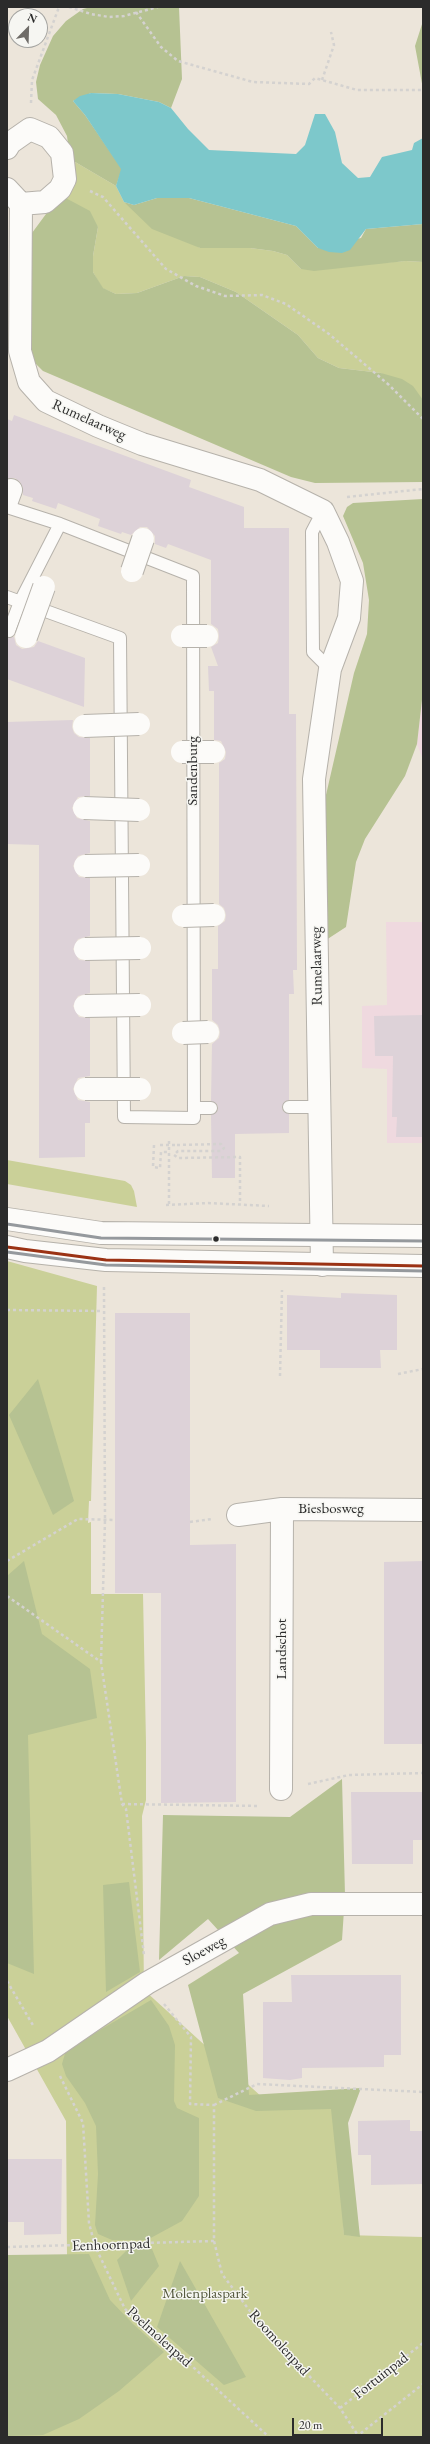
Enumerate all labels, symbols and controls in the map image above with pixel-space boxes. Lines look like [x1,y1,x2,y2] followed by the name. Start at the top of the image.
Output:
[8,8,48,48] north arrow
[25,10,39,26] text: N
[49,396,129,444] street label: Rumelaarweg
[184,736,202,806] street label: Sandenburg
[307,926,327,1006] street label: Rumelaarweg
[211,1234,221,1244] unlabelled marker
[298,1500,364,1518] street label: Biesbosweg
[273,1618,291,1680] street label: Landschot
[179,1932,229,1970] street label: Sloeweg
[71,2235,151,2255] street label: Eenhoornpad
[162,2285,248,2303] park label: Molenplaspark
[123,2303,195,2371] street label: Poelmolenpad
[245,2306,313,2380] street label: Roomolenpad
[350,2349,412,2403] street label: Fortuinpad
[294,2410,385,2436] scale bar
[299,2417,322,2433] text: 20 m

